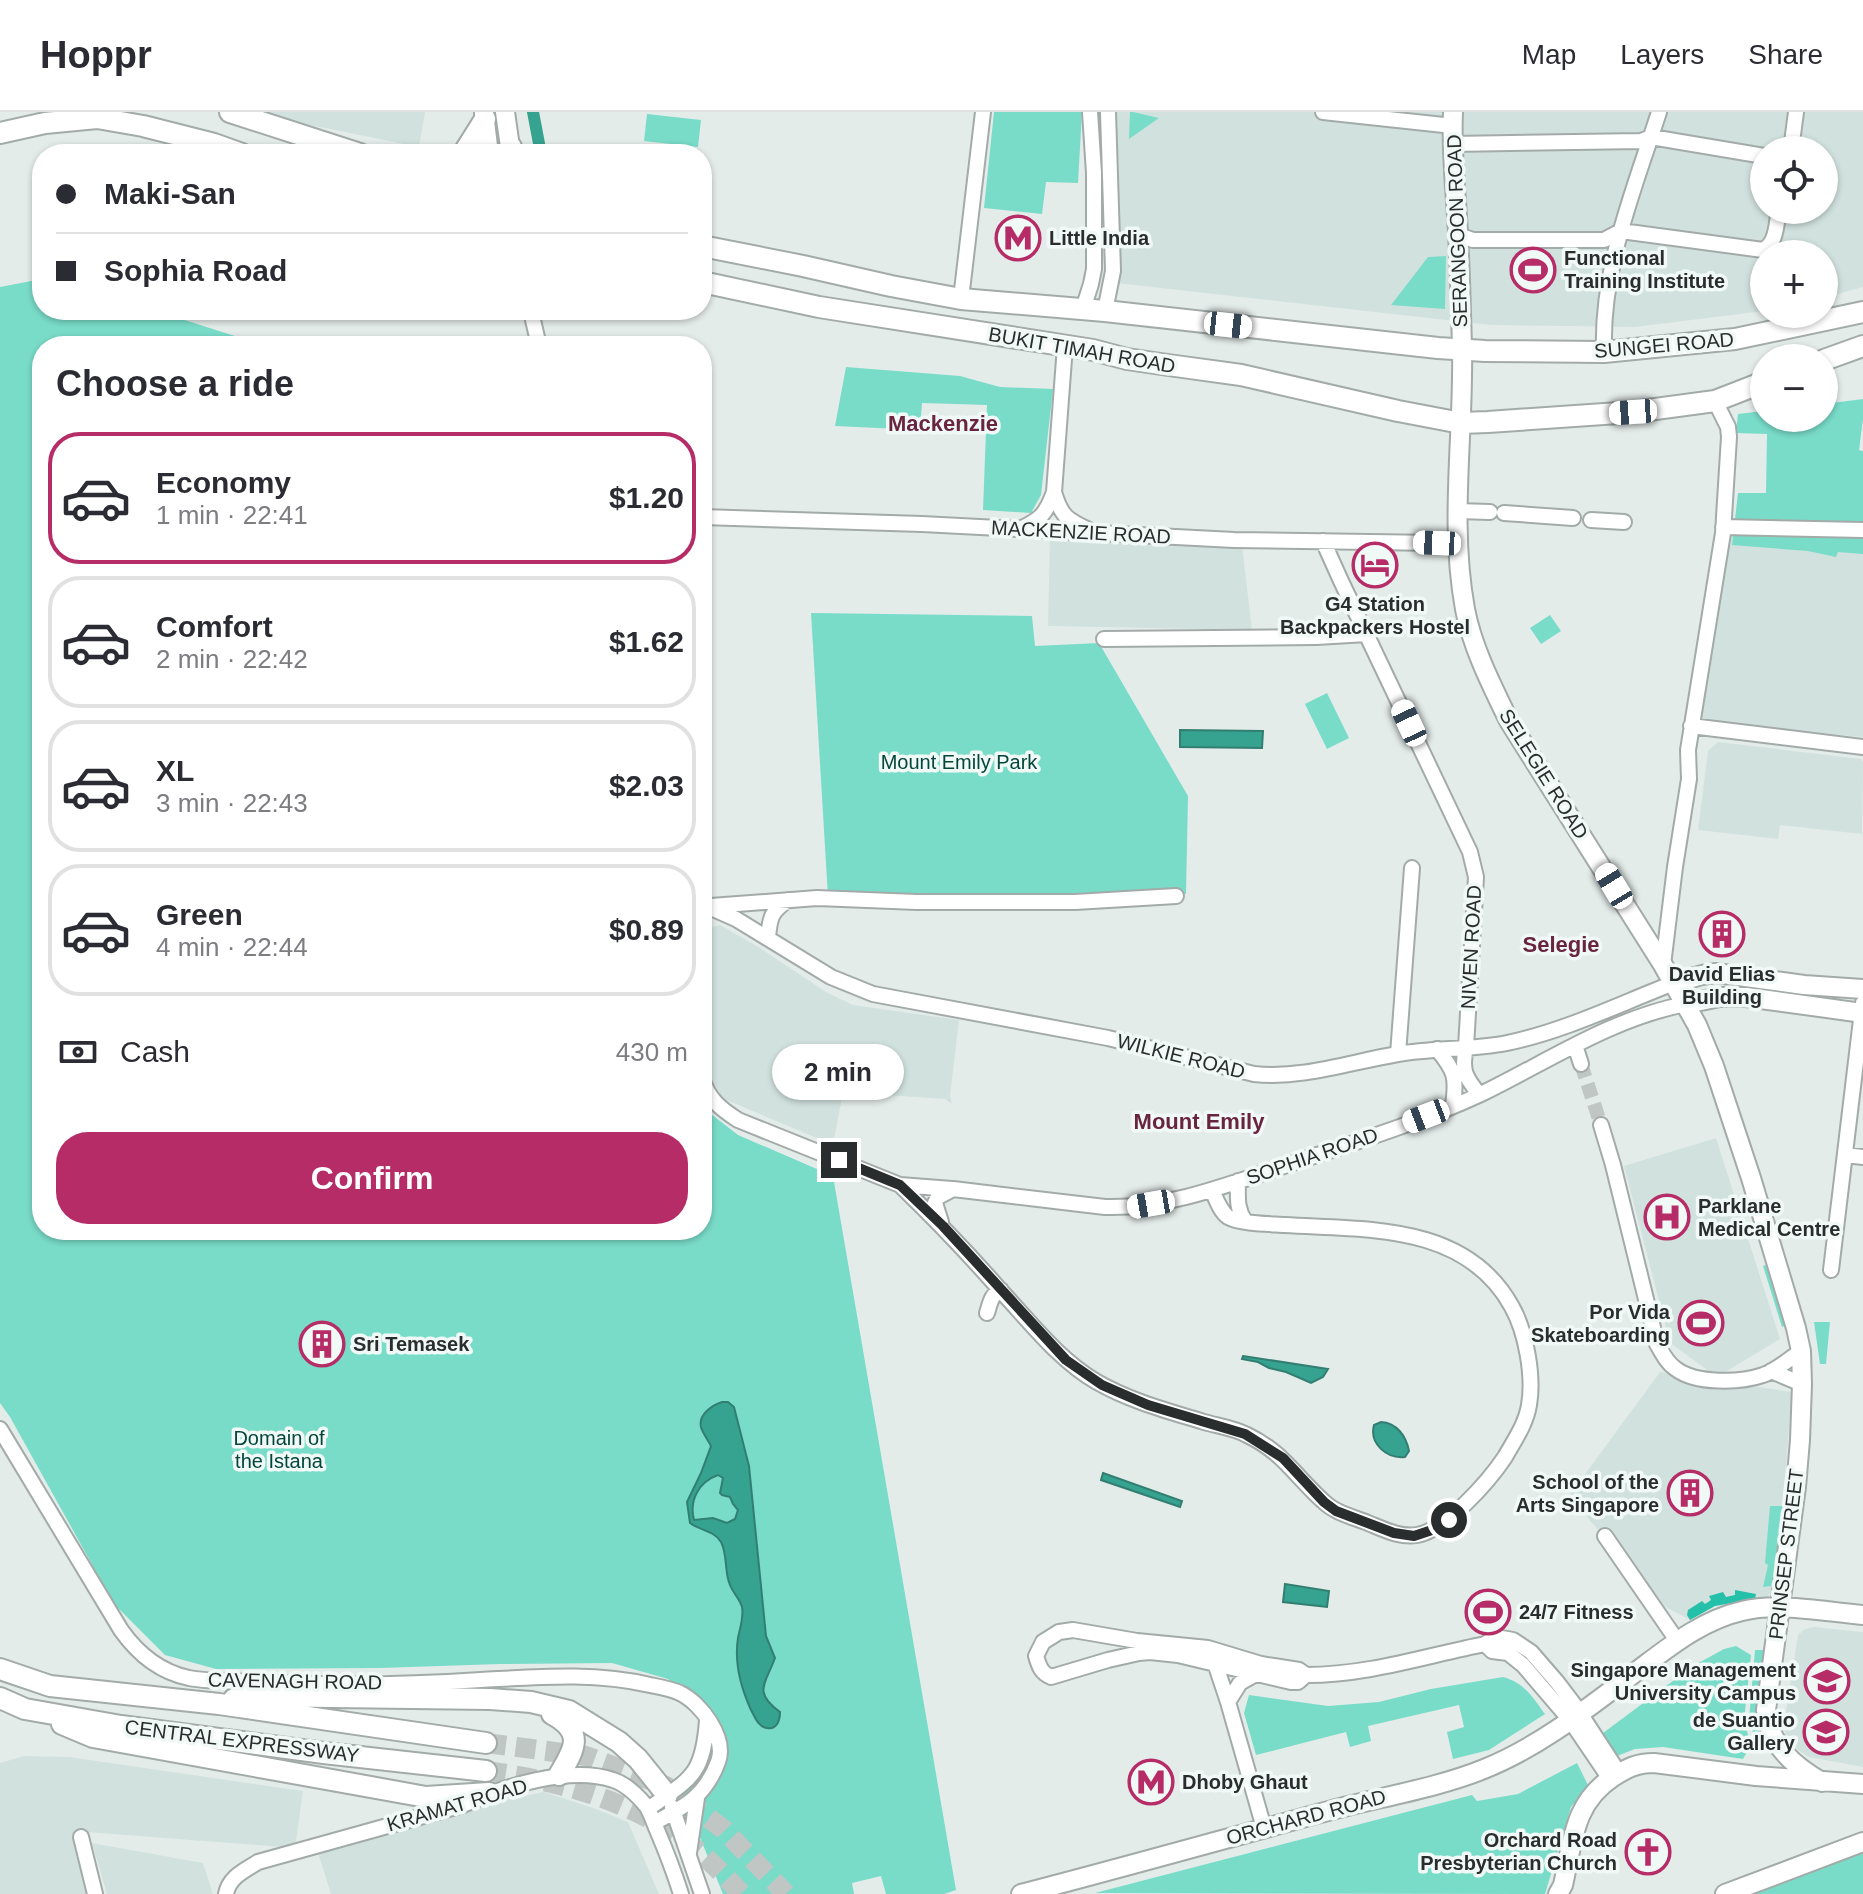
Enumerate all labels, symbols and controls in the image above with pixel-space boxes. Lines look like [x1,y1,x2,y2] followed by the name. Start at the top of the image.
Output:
[40,34,152,76] text: Hoppr
[1522,39,1576,70] text: Map
[1620,39,1704,70] text: Layers
[1748,39,1823,70] text: Share
[1443,134,1471,328] street label: SERANGOON ROAD
[1750,136,1838,432] map controls
[1750,136,1838,224] button: locate
[104,177,236,210] text: Maki-San
[994,214,1042,262] metro station icon: Little India
[1049,227,1150,249] place label: Little India
[1750,240,1838,328] button: +
[1509,246,1557,294] sports icon: Functional Training Institute
[1564,247,1725,292] place label: Functional Training Institute
[104,254,287,287] text: Sophia Road
[1203,311,1253,339] car
[987,323,1177,377] street label: BUKIT TIMAH ROAD
[1593,328,1735,362] street label: SUNGEI ROAD
[1750,344,1838,432] button: −
[56,363,294,404] text: Choose a ride
[1608,398,1658,426] car
[888,411,998,436] district label: Mackenzie
[60,462,132,534] icon: car
[156,466,291,499] text: Economy
[609,481,684,514] text: $1.20
[156,500,308,530] text: 1 min · 22:41
[991,516,1171,548] street label: MACKENZIE ROAD
[1413,530,1461,556] car
[1351,541,1399,589] hotel icon: G4 Station Backpackers Hostel
[1280,593,1470,638] place label: G4 Station Backpackers Hostel
[60,606,132,678] icon: car
[156,610,273,643] text: Comfort
[609,625,684,658] text: $1.62
[156,644,308,674] text: 2 min · 22:42
[1388,696,1430,750] car
[1495,705,1593,843] street label: SELEGIE ROAD
[60,750,132,822] icon: car
[881,751,1038,773] park label: Mount Emily Park
[156,754,194,787] text: XL
[609,769,684,802] text: $2.03
[156,788,308,818] text: 3 min · 22:43
[1591,859,1637,913] car
[1457,884,1485,1010] street label: NIVEN ROAD
[60,894,132,966] icon: car
[156,898,243,931] text: Green
[1698,910,1746,958] building icon: David Elias Building
[609,913,684,946] text: $0.89
[156,932,308,962] text: 4 min · 22:44
[1522,932,1600,957] district label: Selegie
[1669,963,1775,1008] place label: David Elias Building
[1115,1029,1247,1083] street label: WILKIE ROAD
[56,1030,100,1074] icon: cash
[120,1035,190,1068] text: Cash
[616,1037,688,1067] text: 430 m
[773,1044,905,1100] callout: 2 min
[804,1057,872,1087] text: 2 min
[1399,1096,1453,1136] car
[1134,1109,1265,1134] district label: Mount Emily
[1243,1123,1381,1189] street label: SOPHIA ROAD
[56,1132,688,1224] button: Confirm
[821,1142,857,1178] route end
[1125,1188,1177,1220] car
[1643,1193,1691,1241] hospital icon: Parklane Medical Centre
[1698,1195,1840,1240] place label: Parklane Medical Centre
[1677,1299,1725,1347] sports icon: Por Vida Skateboarding
[1531,1301,1671,1346] place label: Por Vida Skateboarding
[298,1320,346,1368] building icon: Sri Temasek
[353,1333,470,1355] place label: Sri Temasek
[233,1427,325,1472] park label: Domain of the Istana
[1765,1467,1807,1641] street label: PRINSEP STREET
[1666,1469,1714,1517] building icon: School of the Arts Singapore
[1516,1471,1659,1516] place label: School of the Arts Singapore
[1431,1502,1467,1538] route start
[1464,1588,1512,1636] sports icon: 24/7 Fitness
[1519,1601,1634,1623] place label: 24/7 Fitness
[1803,1657,1851,1705] school or university icon: Singapore Management University Campus
[1570,1659,1796,1704] place label: Singapore Management University Campus
[208,1668,382,1694] street label: CAVENAGH ROAD
[1802,1708,1850,1756] school or university icon: de Suantio Gallery
[1693,1709,1796,1754] place label: de Suantio Gallery
[124,1716,360,1766] street label: CENTRAL EXPRESSWAY
[1127,1758,1175,1806] metro station icon: Dhoby Ghaut
[1182,1771,1308,1793] place label: Dhoby Ghaut
[384,1774,530,1836] street label: KRAMAT ROAD
[1224,1785,1388,1849] street label: ORCHARD ROAD
[1624,1828,1672,1876] church icon: Orchard Road Presbyterian Church
[1420,1829,1617,1874] place label: Orchard Road Presbyterian Church

